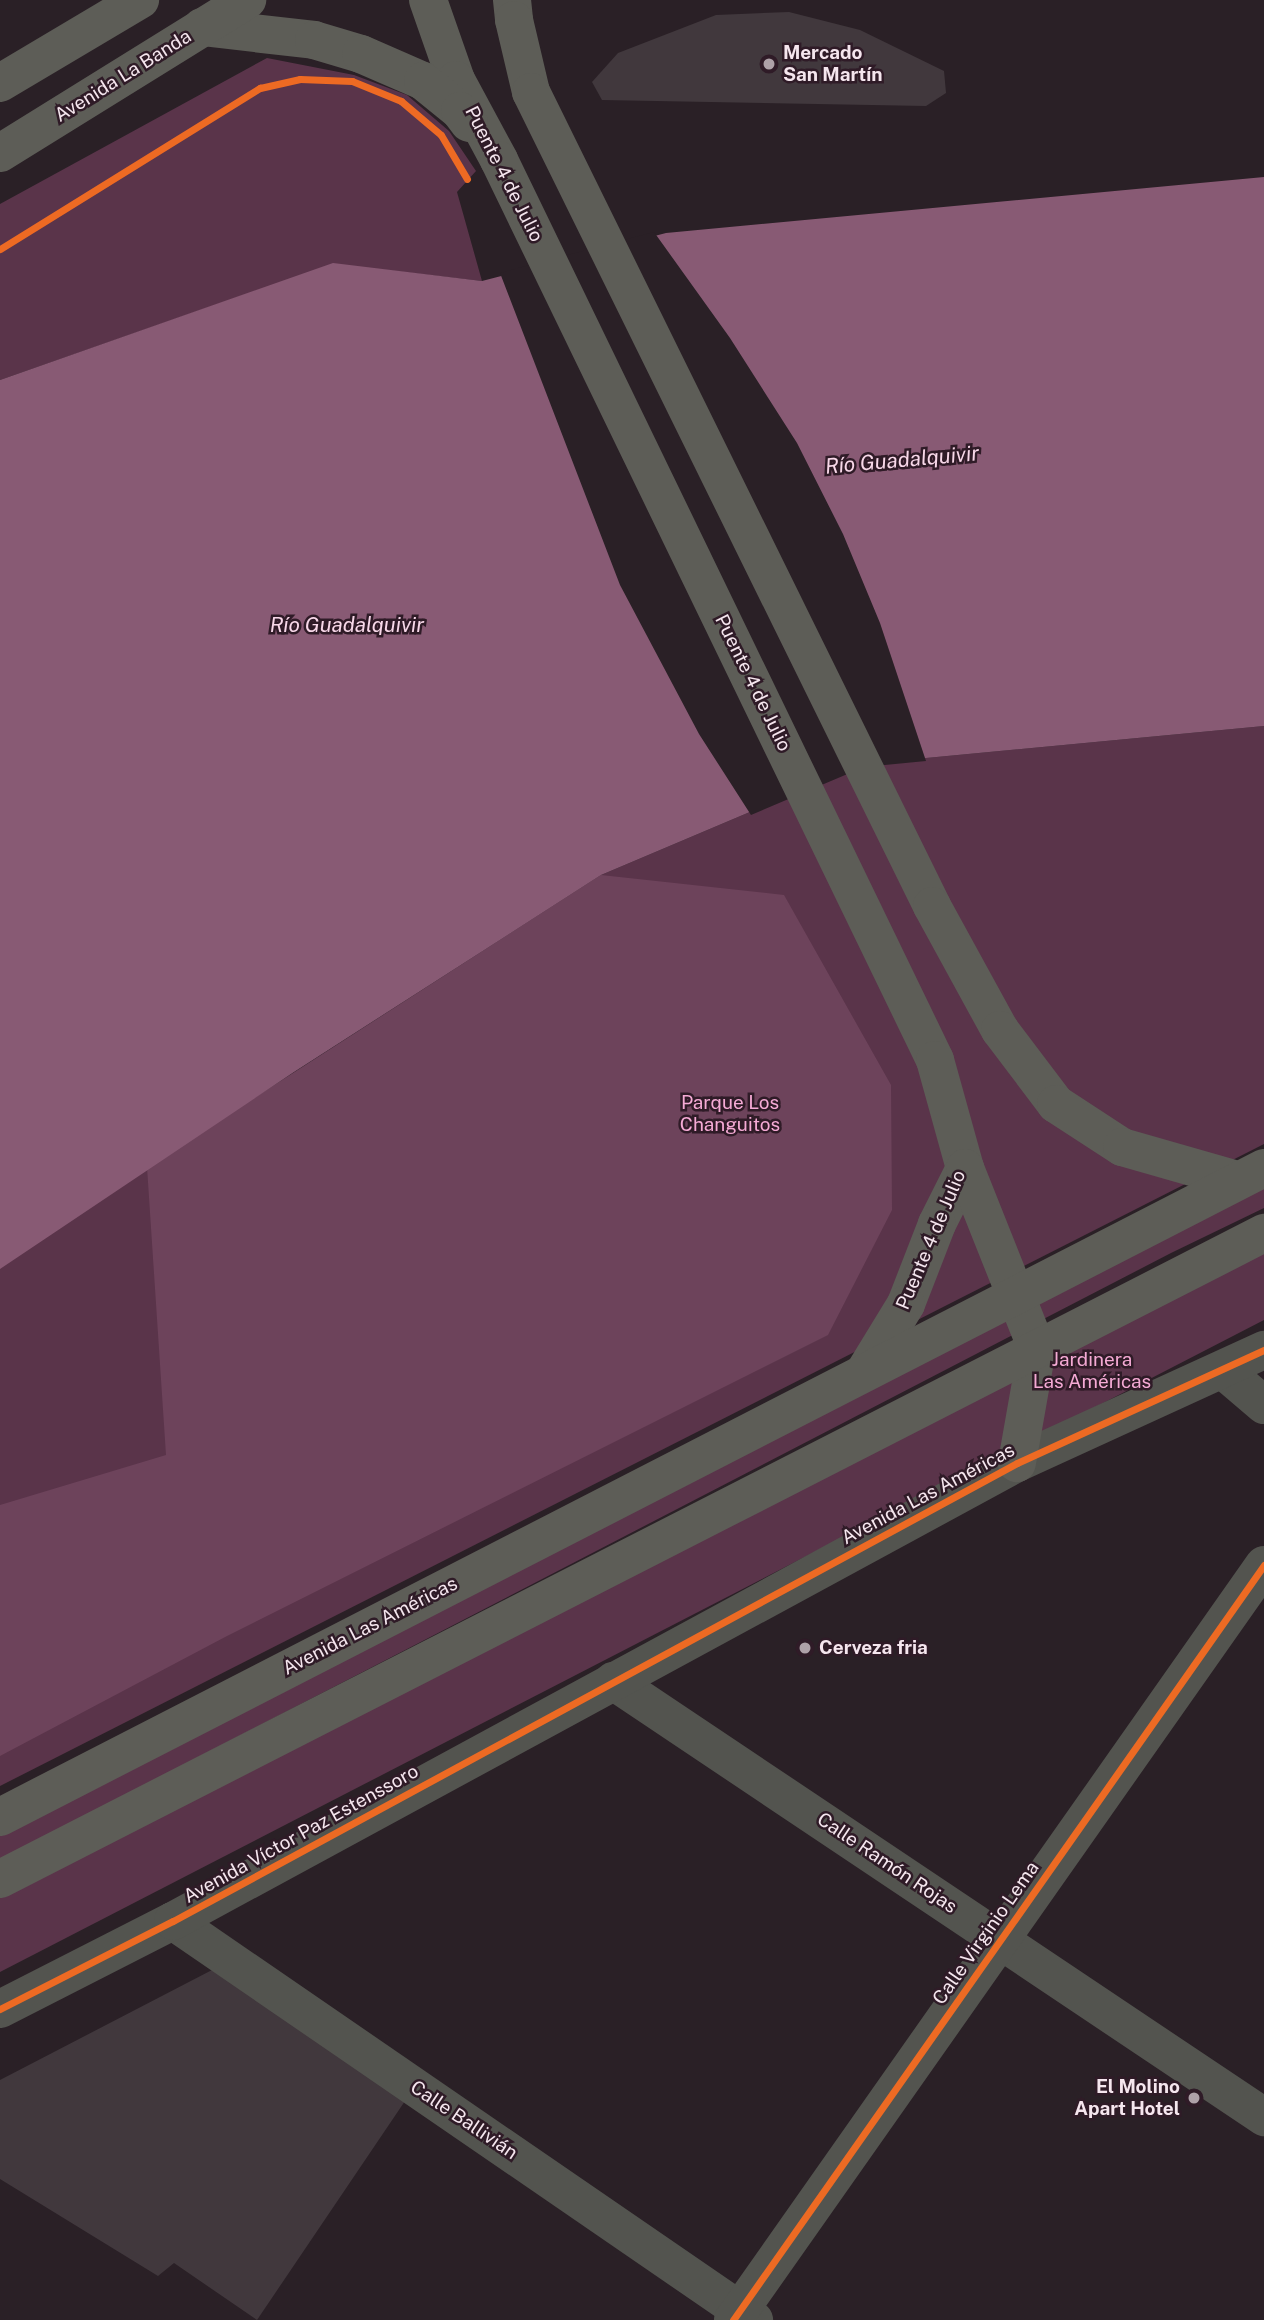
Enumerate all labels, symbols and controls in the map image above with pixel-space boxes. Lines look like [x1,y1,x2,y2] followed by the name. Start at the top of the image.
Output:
[51,25,195,127] street label: Avenida La Banda
[783,42,883,86] place label: Mercado San Martín
[761,56,777,72] marker: Mercado San Martín
[460,102,548,246] street label: Puente 4 de Julio
[824,441,980,479] water label: Río Guadalquivir
[710,611,796,755] street label: Puente 4 de Julio
[270,612,424,638] water label: Río Guadalquivir
[680,1092,780,1136] park label: Parque Los Changuitos
[891,1167,971,1313] street label: Puente 4 de Julio
[1033,1349,1151,1393] park label: Jardinera Las Américas
[837,1439,1019,1549] street label: Avenida Las Américas
[279,1572,461,1680] street label: Avenida Las Américas
[819,1637,928,1659] place label: Cerveza fria
[797,1640,813,1656] marker: Cerveza fria
[179,1760,423,1908] street label: Avenida Víctor Paz Estenssoro
[813,1808,961,1918] street label: Calle Ramón Rojas
[928,1857,1044,2009] street label: Calle Virginio Lema
[406,2076,522,2164] street label: Calle Ballivián
[1074,2076,1180,2120] place label: El Molino Apart Hotel
[1186,2090,1202,2106] marker: El Molino Apart Hotel

